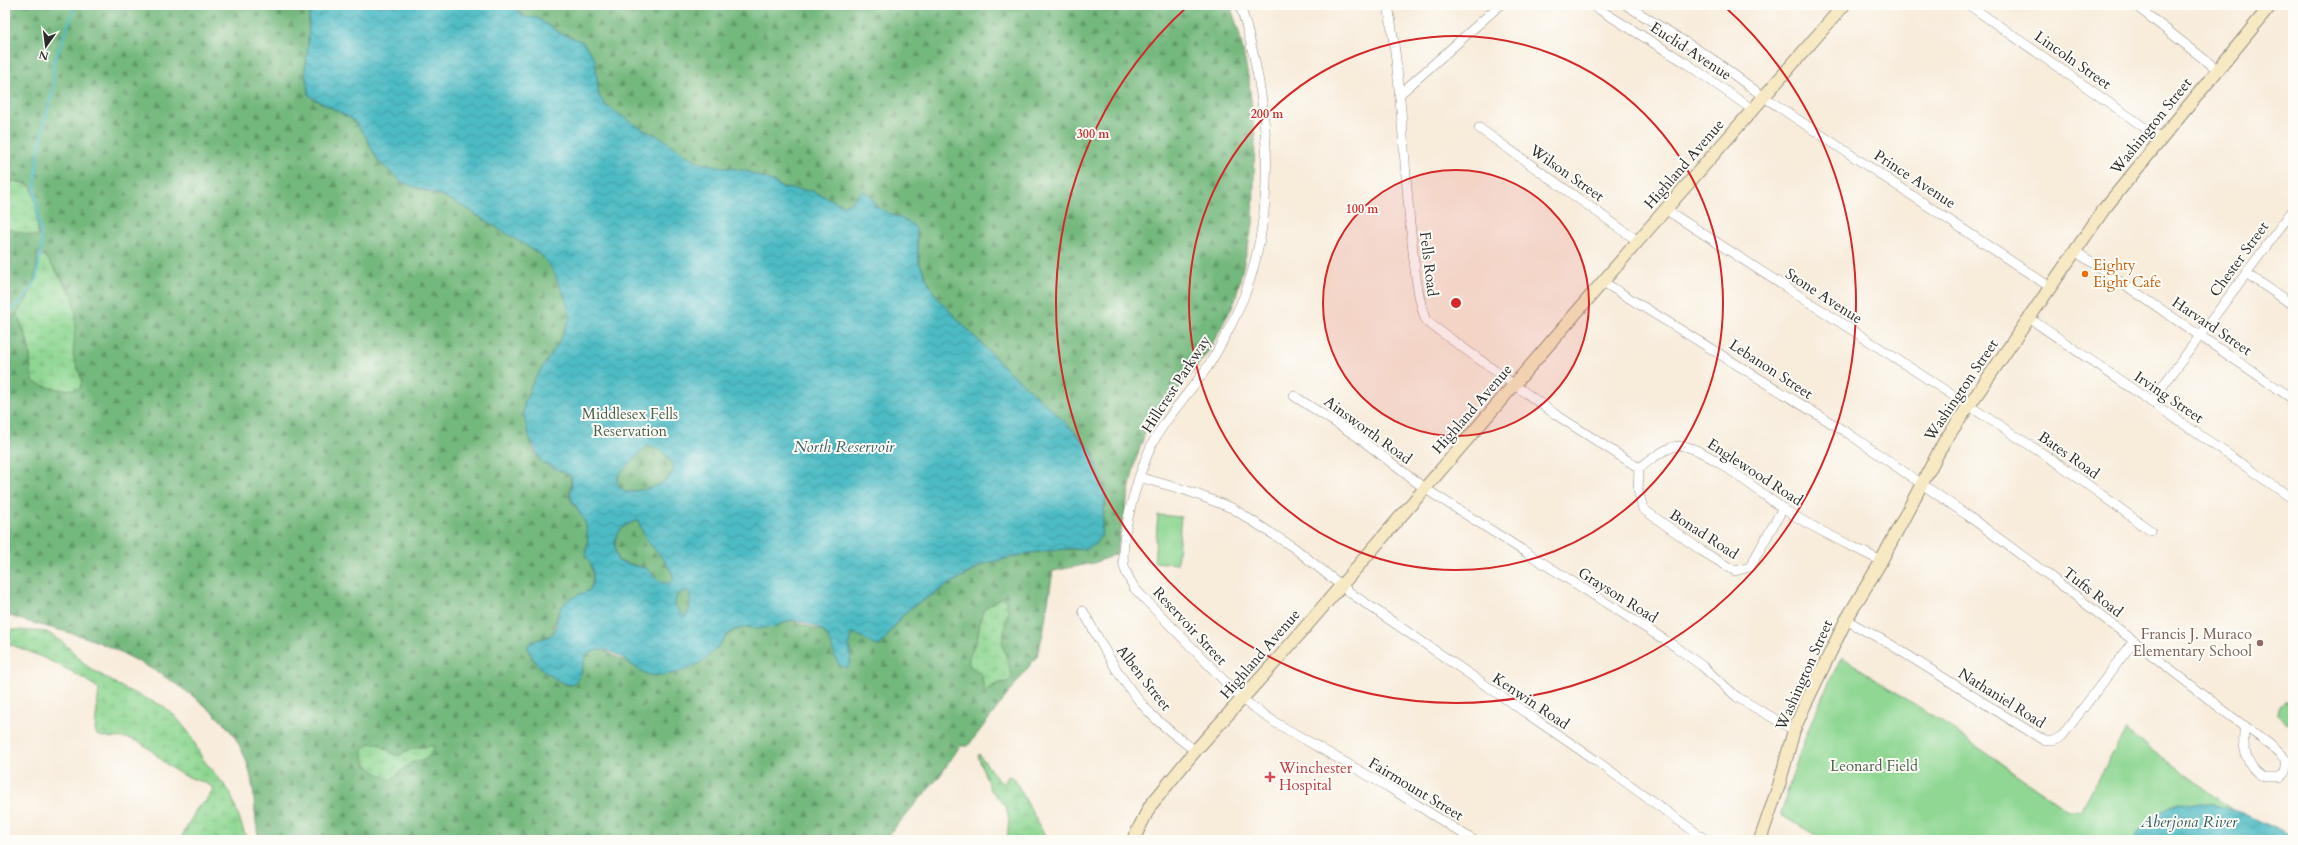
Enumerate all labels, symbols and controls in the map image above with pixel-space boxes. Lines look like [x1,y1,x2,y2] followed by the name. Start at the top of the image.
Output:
[1647,17,1736,85] street label: Euclid Avenue
[26,26,66,66] north arrow
[2031,26,2115,94] street label: Lincoln Street
[37,47,50,64] text: N
[2105,73,2196,179] street label: Washington Street
[1251,106,1284,122] text: 200 m
[1639,115,1729,213] street label: Highland Avenue
[1077,126,1110,142] text: 300 m
[1525,139,1608,206] street label: Wilson Street
[1870,145,1960,213] street label: Prince Avenue
[1346,201,1379,217] text: 100 m
[2205,217,2273,301] street label: Chester Street
[1415,231,1443,297] street label: Fells Road
[2093,255,2161,292] place label: Eighty Eight Cafe
[1781,264,1867,329] street label: Stone Avenue
[2080,269,2090,279] marker: Eighty Eight Cafe
[2168,292,2256,360] street label: Harvard Street
[1449,296,1463,310] centre of rings
[1137,331,1215,437] street label: Hillcrest Parkway
[1725,335,1817,404] street label: Lebanon Street
[1919,335,2003,446] street label: Washington Street
[1427,360,1517,458] street label: Highland Avenue
[2130,366,2208,428] street label: Irving Street
[1320,391,1416,469] street label: Ainsworth Road
[582,404,678,441] park label: Middlesex Fells Reservation
[2034,427,2104,483] street label: Bates Road
[1703,434,1807,510] street label: Englewood Road
[794,436,895,458] water label: North Reservoir
[1666,504,1742,564] street label: Bonad Road
[2059,562,2127,622] street label: Tufts Road
[1574,563,1662,627] street label: Grayson Road
[1149,583,1232,670] street label: Reservoir Street
[1215,605,1305,703] street label: Highland Avenue
[1770,616,1837,734] street label: Washington Street
[2133,624,2252,661] place label: Francis J. Muraco Elementary School
[2255,638,2265,648] marker: Francis J. Muraco Elementary School
[1112,641,1176,715] street label: Alben Street
[1955,663,2049,733] street label: Nathaniel Road
[1489,668,1573,734] street label: Kenwin Road
[1365,753,1467,825] street label: Fairmount Street
[1830,756,1918,776] park label: Leonard Field
[1278,758,1353,795] place label: Winchester Hospital
[1264,771,1276,783] marker: Winchester Hospital
[2140,811,2238,833] water label: Aberjona River

